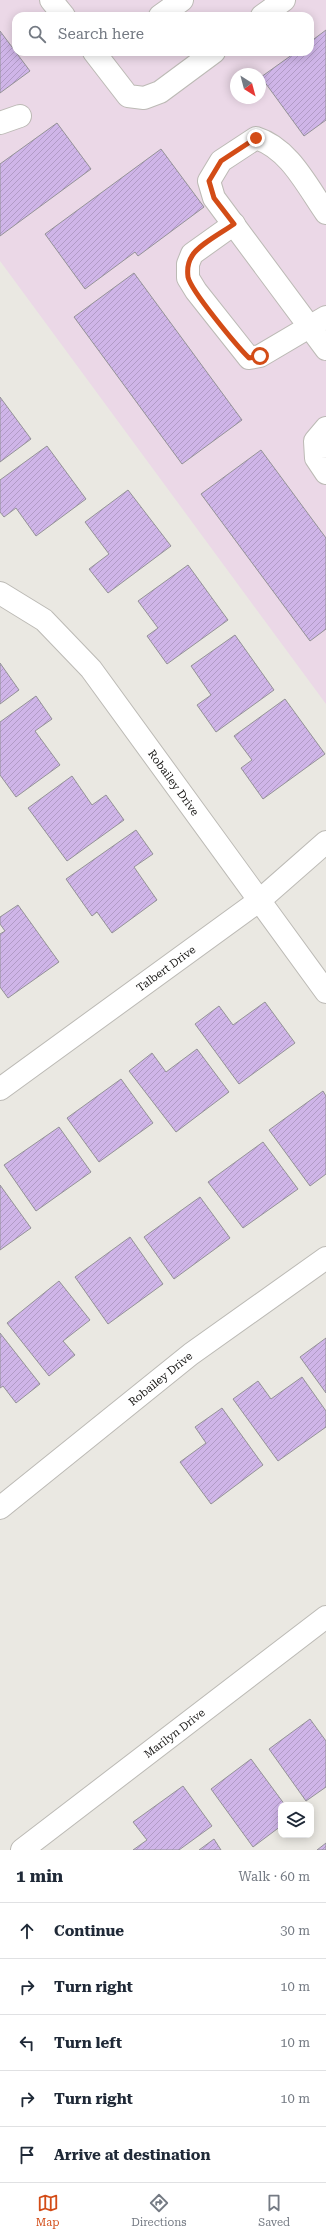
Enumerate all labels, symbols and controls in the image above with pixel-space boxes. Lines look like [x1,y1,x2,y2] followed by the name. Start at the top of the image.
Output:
[12,12,314,56] search box
[26,23,48,45] icon: search
[58,25,144,43] text: Search here
[230,68,266,104] north arrow
[247,129,265,147] route end
[251,347,269,365] route start
[145,747,202,818] street label: Robailey Drive
[134,943,198,994] street label: Talbert Drive
[126,1349,195,1408] street label: Robailey Drive
[141,1706,207,1761] street label: Marilyn Drive
[278,1802,314,1838] map controls
[278,1802,314,1838] button: layers
[16,1866,63,1886] text: 1 min
[238,1869,310,1884] text: Walk · 60 m
[16,1920,38,1942] icon: ahead
[54,1922,124,1940] text: Continue
[280,1923,310,1938] text: 30 m
[16,1976,38,1998] icon: right
[54,1978,133,1996] text: Turn right
[280,1979,310,1994] text: 10 m
[16,2032,38,2054] icon: left
[54,2034,122,2052] text: Turn left
[280,2035,310,2050] text: 10 m
[16,2088,38,2110] icon: right
[54,2090,133,2108] text: Turn right
[280,2091,310,2106] text: 10 m
[16,2144,38,2166] icon: arrive
[54,2146,210,2164] text: Arrive at destination
[36,2192,59,2229] tab: Map
[131,2192,186,2229] tab: Directions
[258,2192,290,2229] tab: Saved

